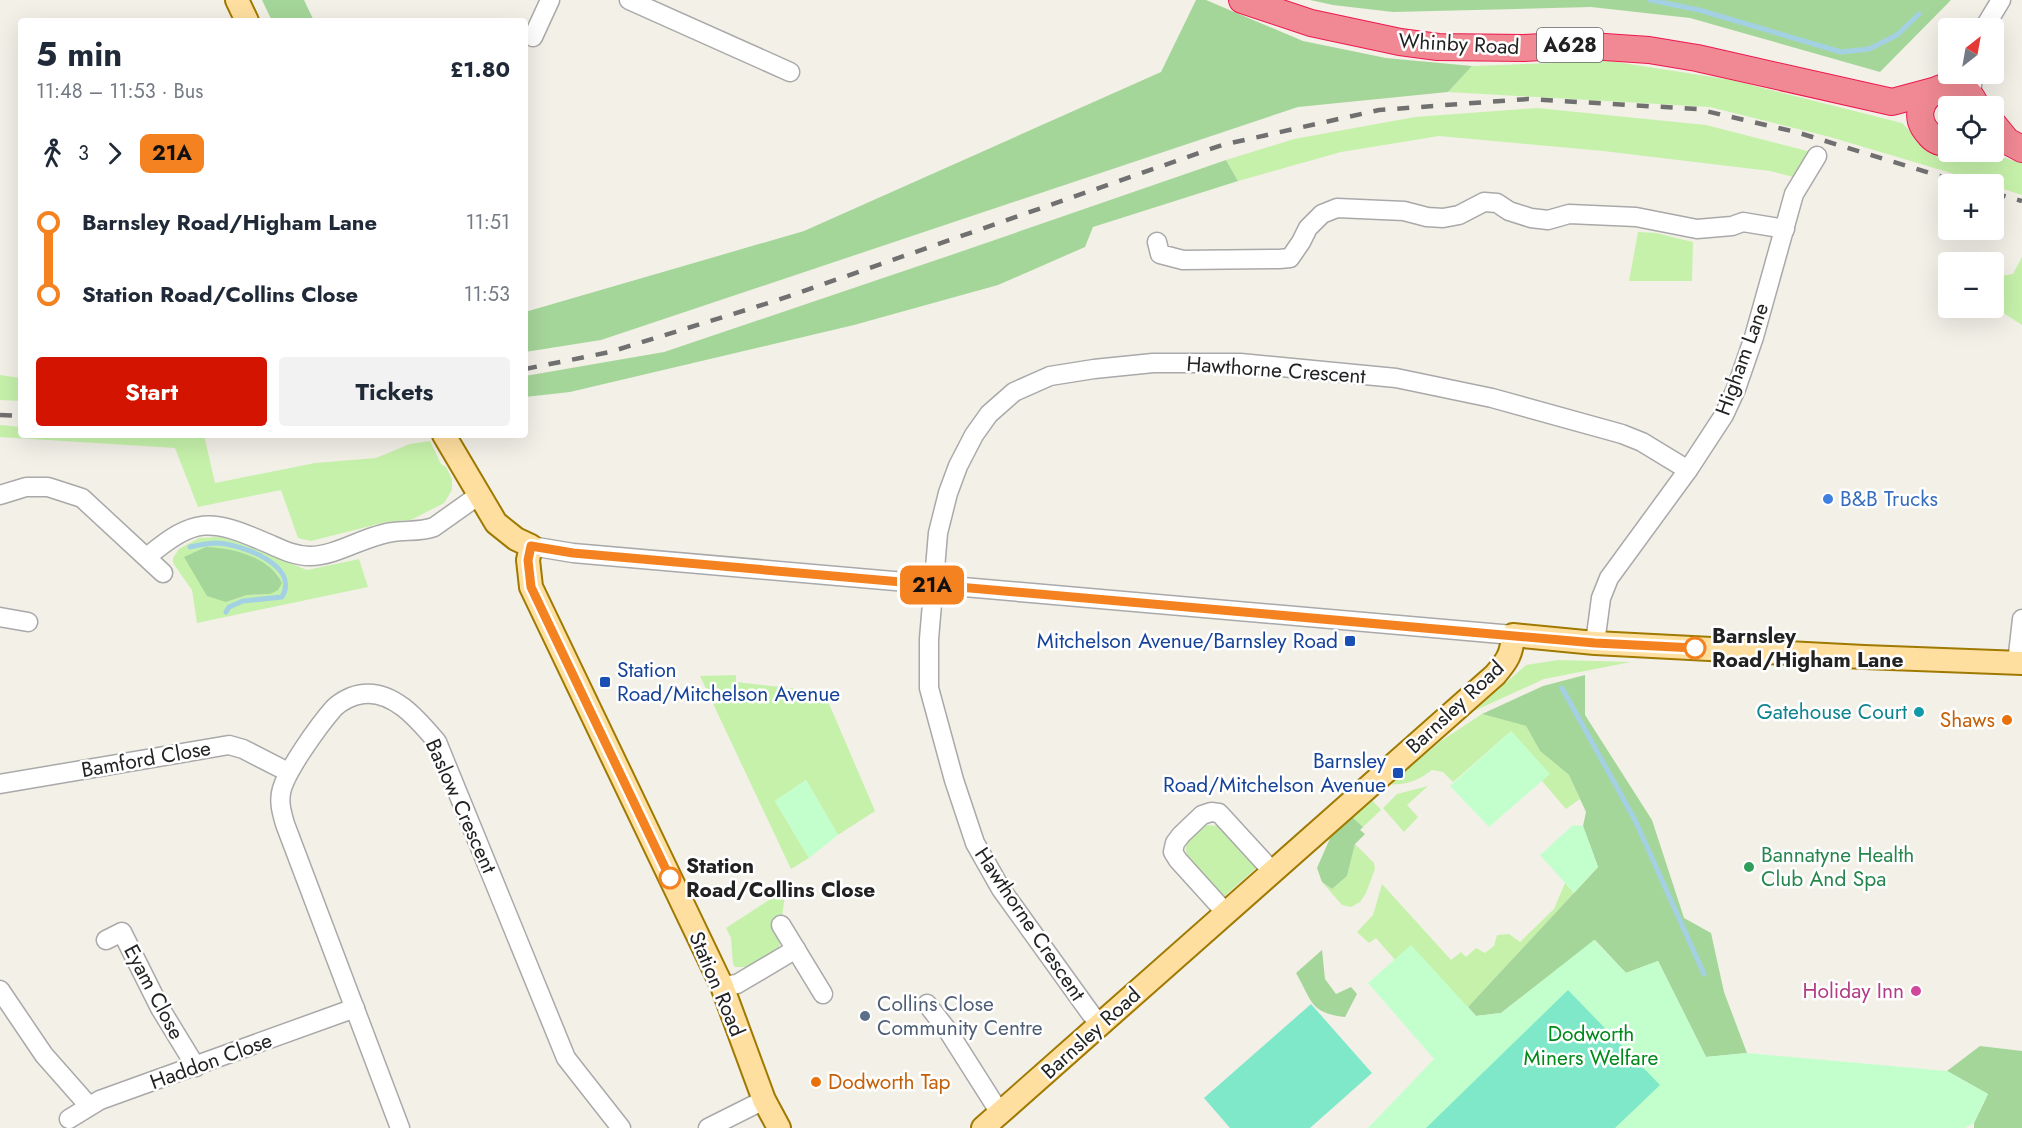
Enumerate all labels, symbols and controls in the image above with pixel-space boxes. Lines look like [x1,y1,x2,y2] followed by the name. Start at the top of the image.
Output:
[1938,18,2004,84] north arrow
[1938,18,2004,318] map controls
[1398,26,1520,62] street label: Whinby Road
[1537,28,1603,62] road number: A628
[36,31,122,78] text: 5 min
[450,53,510,85] text: £1.80
[36,77,203,106] text: 11:48 – 11:53 · Bus
[1938,96,2004,162] button: locate
[36,137,69,170] icon: walk
[98,137,131,170] icon: forward
[152,138,192,168] text: 21A
[78,139,89,168] text: 3
[1938,174,2004,240] button: +
[82,206,377,238] text: Barnsley Road/Higham Lane
[466,208,510,237] text: 11:51
[1938,252,2004,318] button: −
[82,278,358,310] text: Station Road/Collins Close
[464,280,510,309] text: 11:53
[1708,298,1776,419] street label: Higham Lane
[1185,349,1367,391] street label: Hawthorne Crescent
[36,357,267,426] button: Start
[279,357,510,426] button: Tickets
[1840,484,1938,514] place label: B&B Trucks
[1821,492,1835,506] marker: B&B Trucks
[898,566,966,604] line badge: 21A
[912,570,952,600] text: 21A
[1712,621,1903,675] place label: Barnsley Road/Higham Lane
[1037,626,1338,656] place label: Mitchelson Avenue/Barnsley Road
[1343,634,1357,648] marker: Mitchelson Avenue/Barnsley Road
[1684,637,1706,659] marker: Barnsley Road/Higham Lane
[1399,654,1511,760] street label: Barnsley Road
[617,655,840,709] place label: Station Road/Mitchelson Avenue
[598,675,612,689] marker: Station Road/Mitchelson Avenue
[1757,697,1907,727] place label: Gatehouse Court
[1912,705,1926,719] marker: Gatehouse Court
[1940,705,1995,735] place label: Shaws
[2000,713,2014,727] marker: Shaws
[79,733,213,785] street label: Bamford Close
[418,734,504,878] street label: Baslow Crescent
[1163,746,1387,800] place label: Barnsley Road/Mitchelson Avenue
[1391,766,1405,780] marker: Barnsley Road/Mitchelson Avenue
[1761,840,1914,894] place label: Bannatyne Health Club And Spa
[967,841,1093,1007] street label: Hawthorne Crescent
[686,851,875,905] place label: Station Road/Collins Close
[1742,860,1756,874] marker: Bannatyne Health Club And Spa
[659,867,681,889] marker: Station Road/Collins Close
[681,927,753,1041] street label: Station Road
[116,939,192,1045] street label: Eyam Close
[1803,976,1904,1006] place label: Holiday Inn
[1035,980,1147,1086] street label: Barnsley Road
[1909,984,1923,998] marker: Holiday Inn
[877,989,1043,1043] place label: Collins Close Community Centre
[858,1009,872,1023] marker: Collins Close Community Centre
[1524,1019,1659,1073] park label: Dodworth Miners Welfare
[146,1025,276,1097] street label: Haddon Close
[828,1067,950,1097] place label: Dodworth Tap
[809,1075,823,1089] marker: Dodworth Tap

